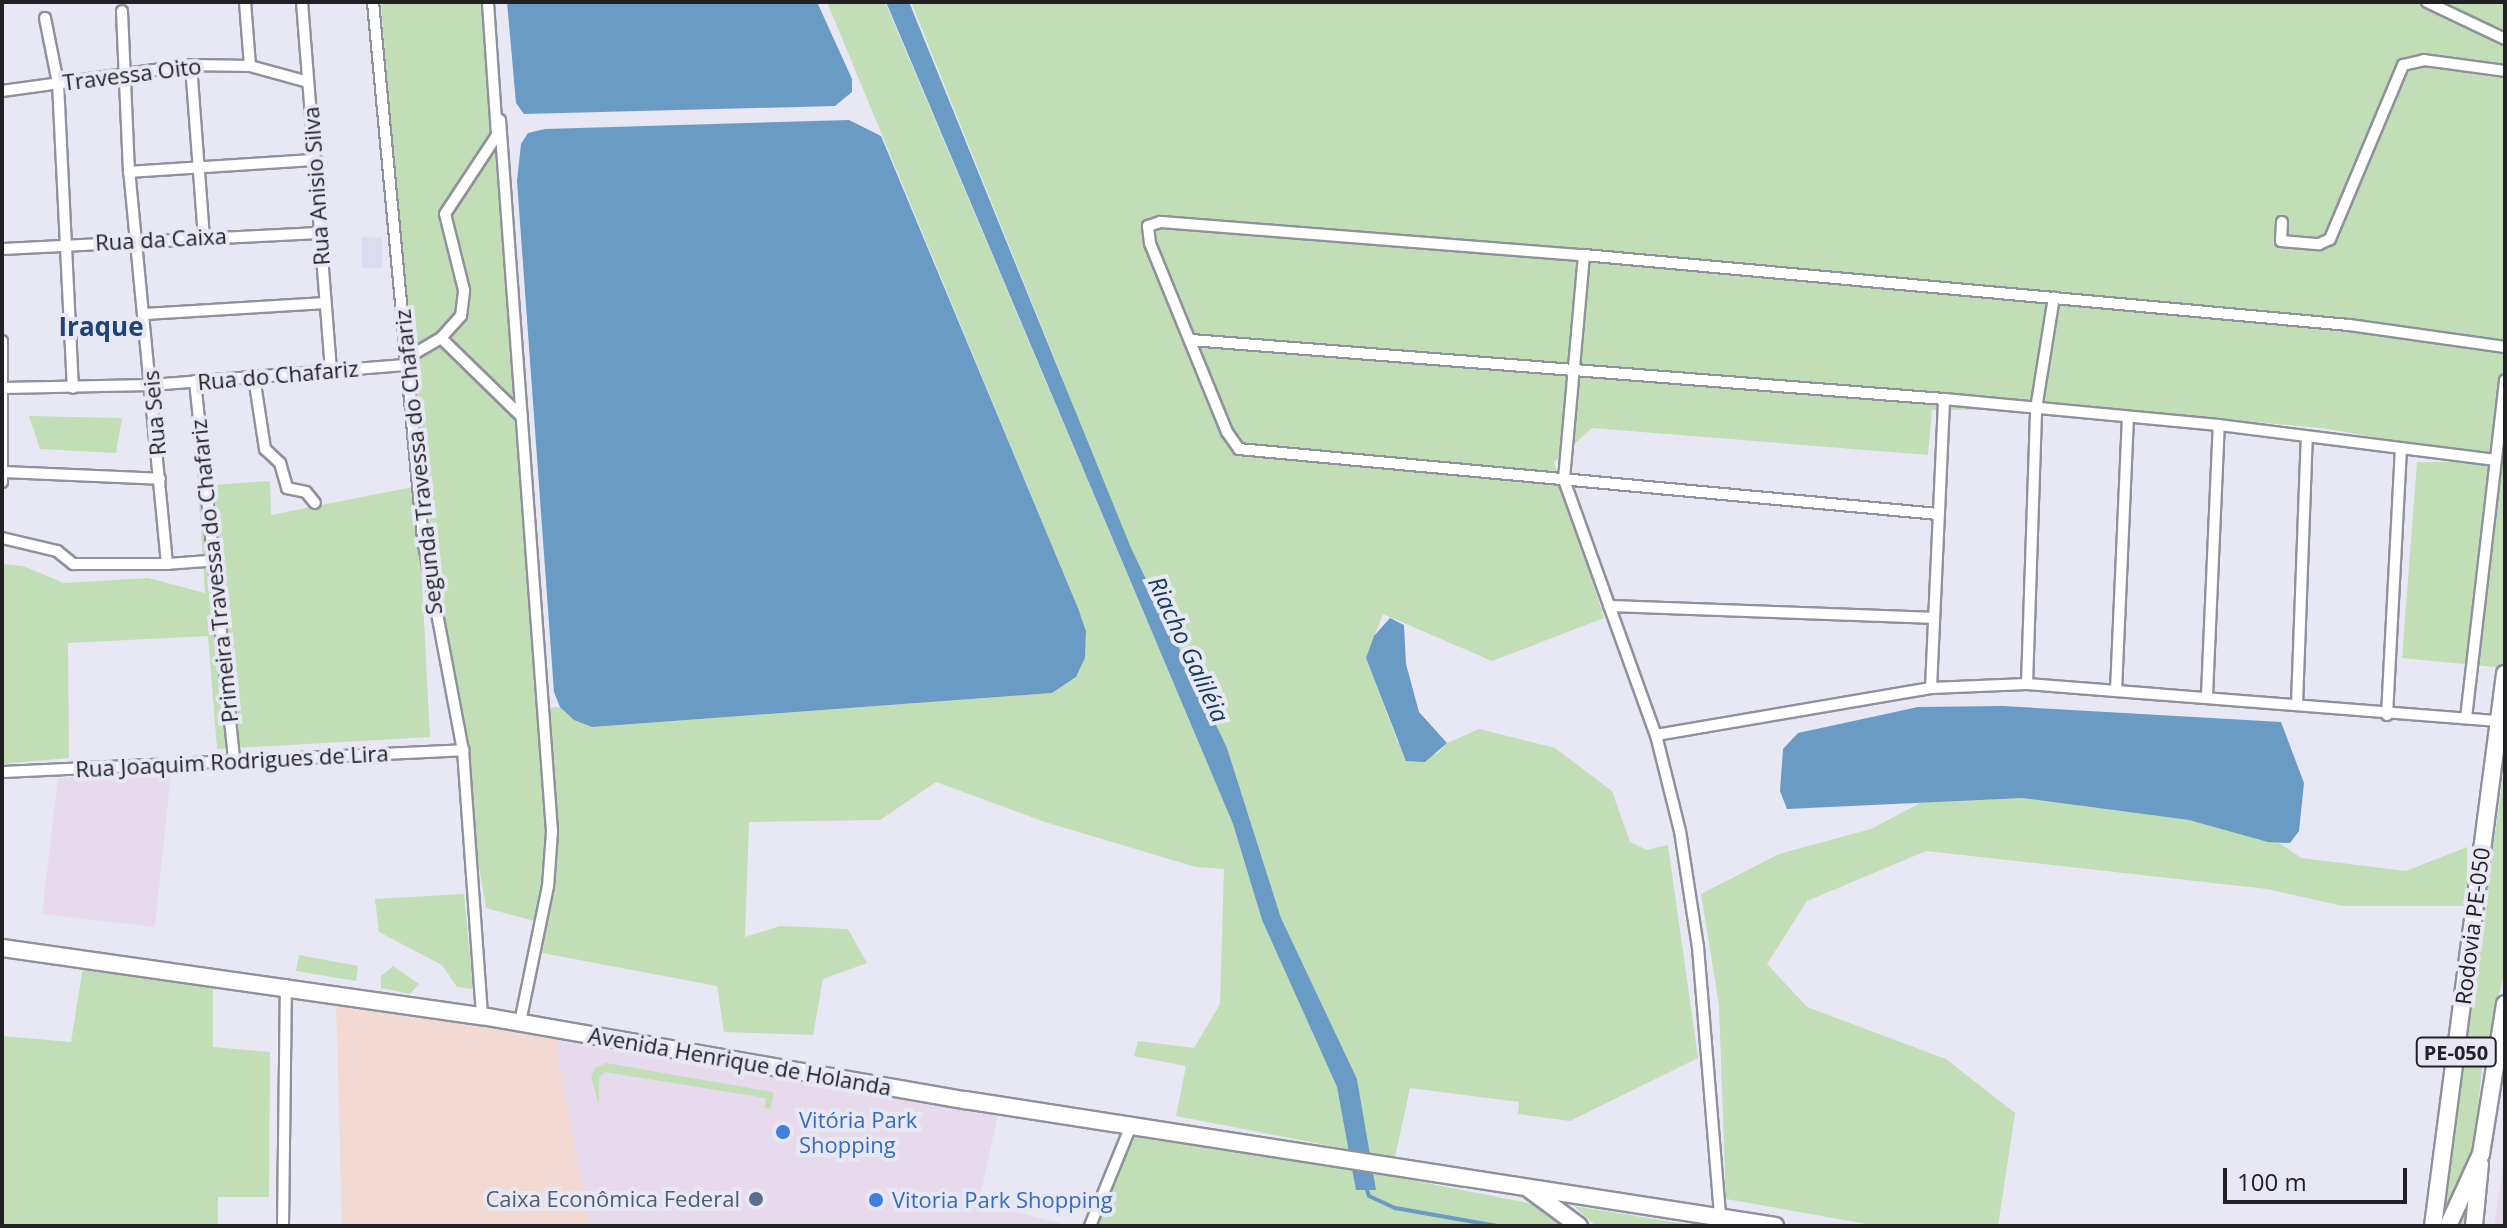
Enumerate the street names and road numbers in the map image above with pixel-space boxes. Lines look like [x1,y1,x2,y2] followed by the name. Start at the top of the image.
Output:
[61,52,203,96] street label: Travessa Oito
[297,106,335,266] street label: Rua Anisio Silva
[95,222,227,256] street label: Rua da Caixa
[389,308,447,616] street label: Segunda Travessa do Chafariz
[196,355,360,395] street label: Rua do Chafariz
[137,369,171,457] street label: Rua Seis
[185,418,243,724] street label: Primeira Travessa do Chafariz
[75,740,389,782] street label: Rua Joaquim Rodrigues de Lira
[2449,846,2495,1006] street label: Rodovia PE-050
[586,1021,894,1101] street label: Avenida Henrique de Holanda
[2414,1036,2498,1068] road number: PE-050

